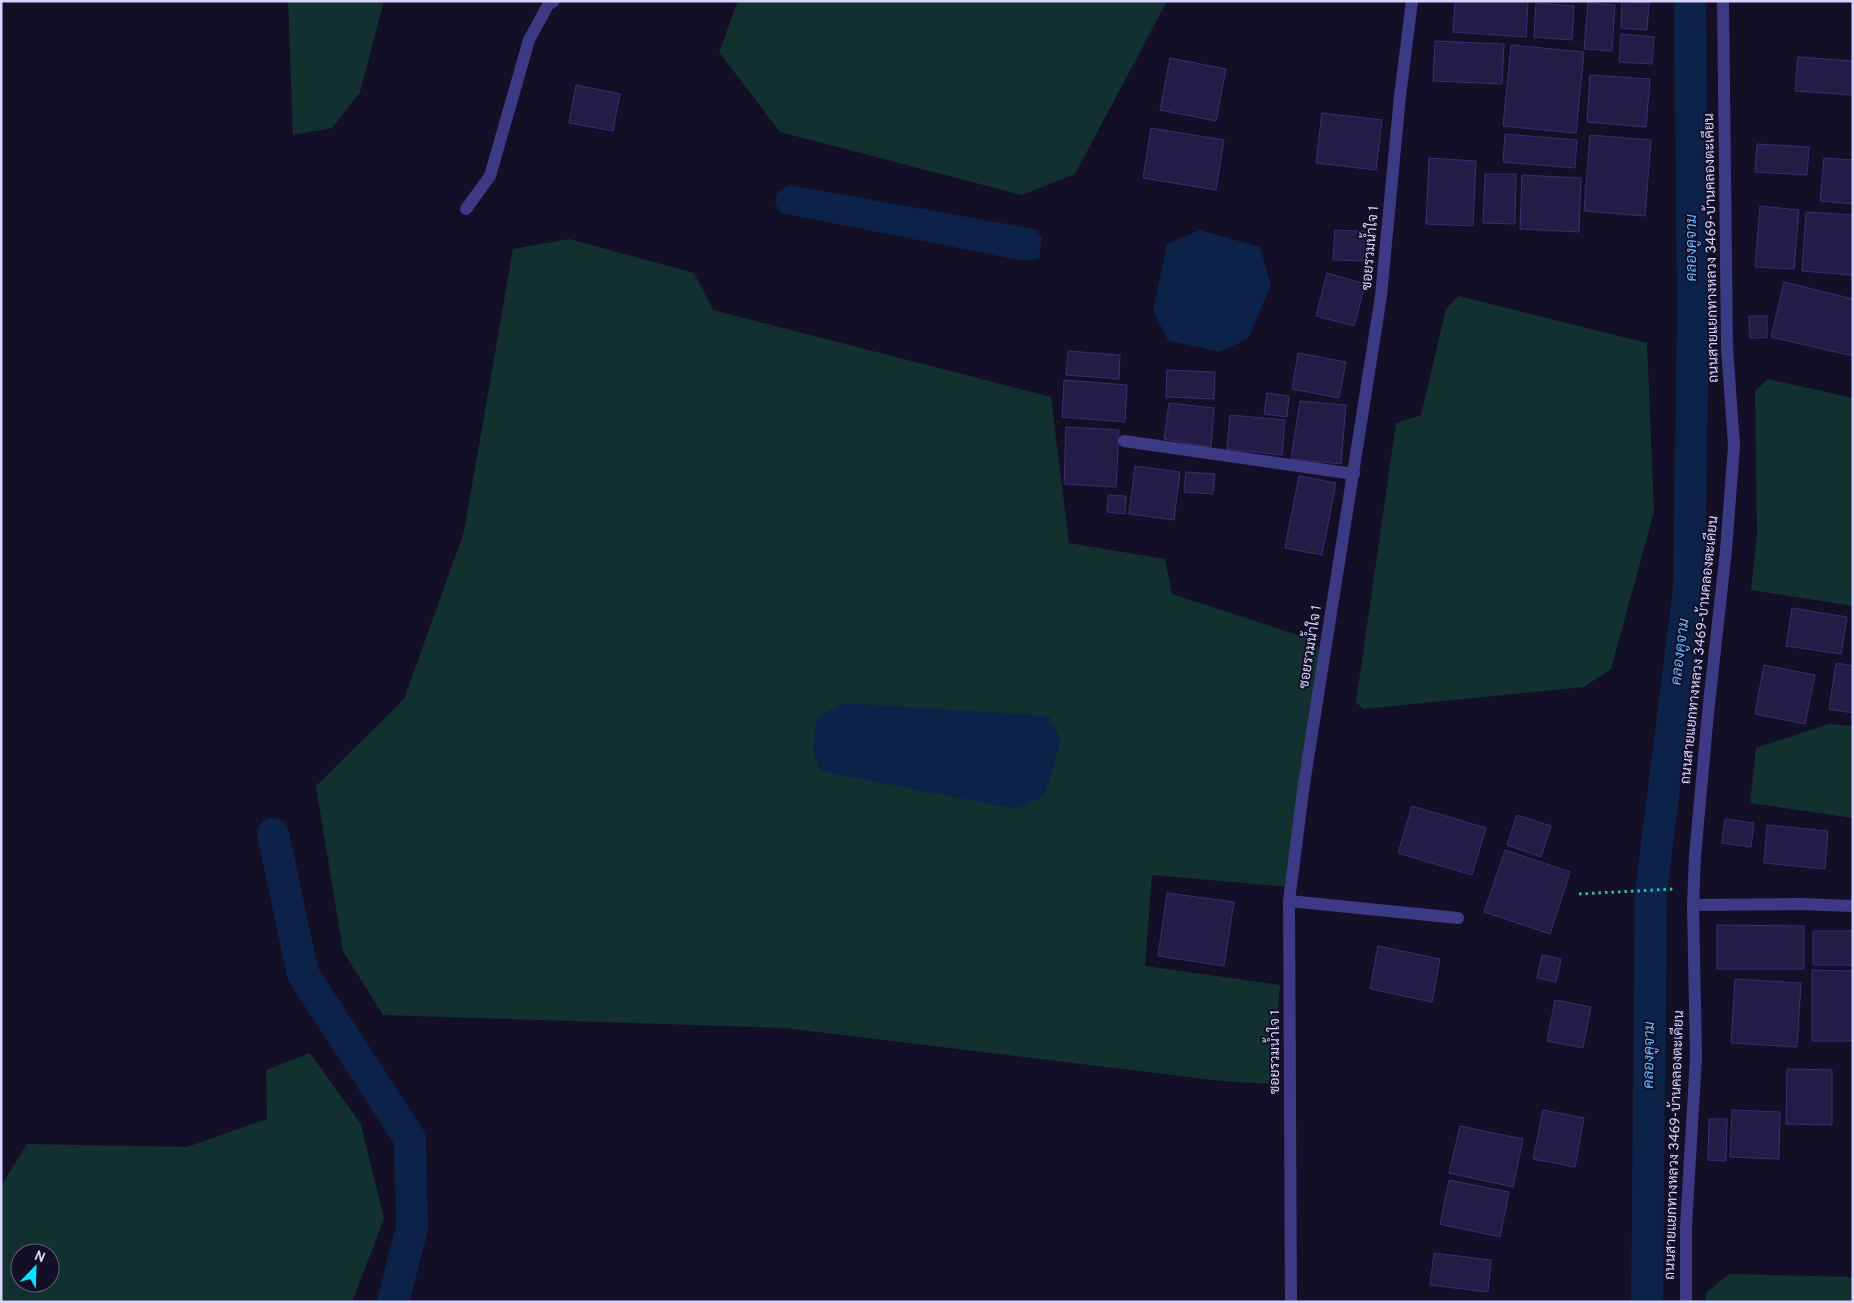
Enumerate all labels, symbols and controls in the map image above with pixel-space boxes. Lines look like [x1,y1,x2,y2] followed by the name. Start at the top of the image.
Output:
[1699,113,1723,383] street label: ถนนสายแยกทางหลวง 3469-บ้านคลองตะเคียน
[1354,205,1383,291] street label: ซอยรวมน้ำใจ 1
[1683,214,1702,282] water label: คลองคูจาม
[1675,515,1723,785] street label: ถนนสายแยกทางหลวง 3469-บ้านคลองตะเคียน
[1291,603,1326,690] street label: ซอยรวมน้ำใจ 1
[1667,617,1695,687] water label: คลองคูจาม
[1262,1010,1284,1094] street label: ซอยรวมน้ำใจ 1
[1660,1010,1688,1280] street label: ถนนสายแยกทางหลวง 3469-บ้านคลองตะเคียน
[1640,1021,1660,1089] water label: คลองคูจาม
[10,1243,60,1293] north arrow
[32,1248,47,1267] text: N

